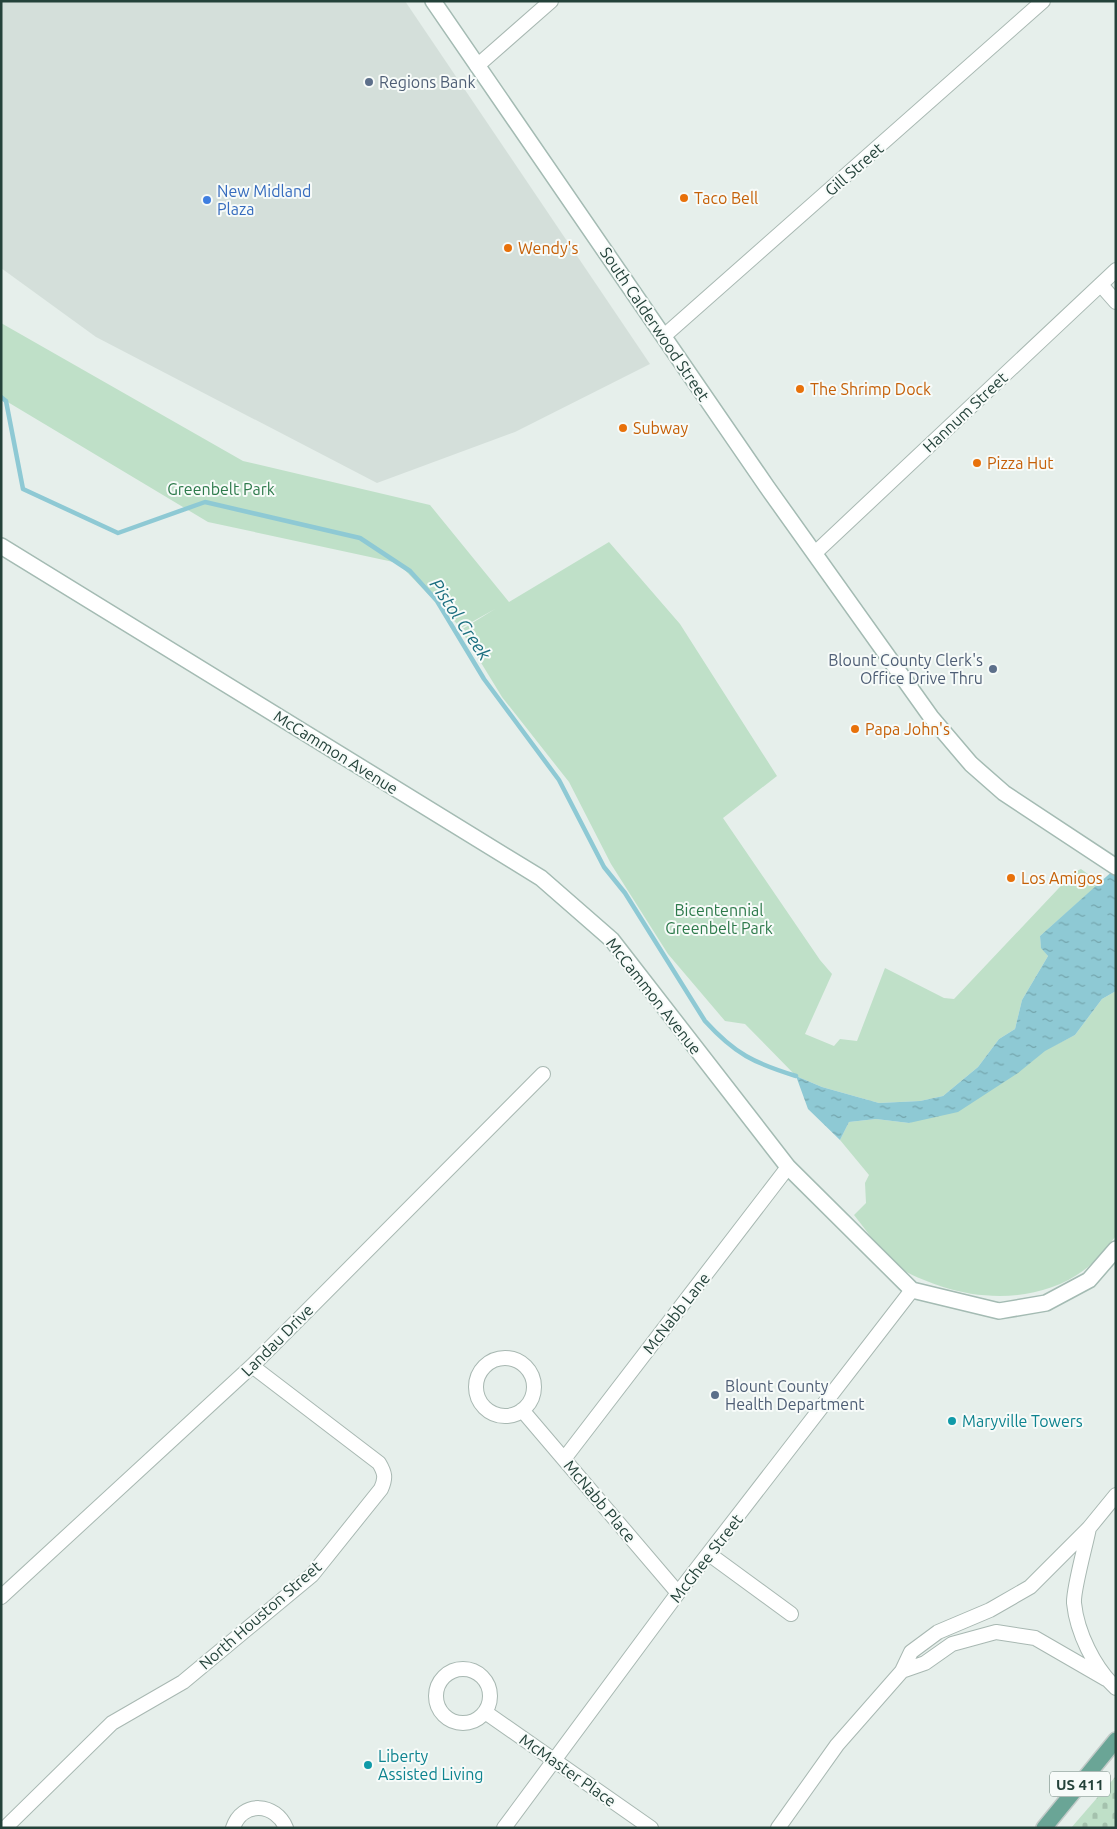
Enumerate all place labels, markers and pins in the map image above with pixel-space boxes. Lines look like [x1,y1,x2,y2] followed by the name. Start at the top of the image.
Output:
[379,73,476,91] place label: Regions Bank
[363,76,375,88] marker: Regions Bank
[217,182,311,218] place label: New Midland Plaza
[694,189,758,207] place label: Taco Bell
[678,192,690,204] marker: Taco Bell
[201,194,213,206] marker: New Midland Plaza
[518,239,578,257] place label: Wendy's
[502,242,514,254] marker: Wendy's
[810,380,931,398] place label: The Shrimp Dock
[794,383,806,395] marker: The Shrimp Dock
[633,419,688,437] place label: Subway
[617,422,629,434] marker: Subway
[987,454,1054,472] place label: Pizza Hut
[971,457,983,469] marker: Pizza Hut
[828,651,983,687] place label: Blount County Clerk's Office Drive Thru
[987,663,999,675] marker: Blount County Clerk's Office Drive Thru
[865,720,950,738] place label: Papa John's
[849,723,861,735] marker: Papa John's
[1021,869,1103,887] place label: Los Amigos
[1005,872,1017,884] marker: Los Amigos
[725,1377,865,1413] place label: Blount County Health Department
[709,1389,721,1401] marker: Blount County Health Department
[962,1412,1083,1430] place label: Maryville Towers
[946,1415,958,1427] marker: Maryville Towers
[378,1747,483,1783] place label: Liberty Assisted Living
[362,1759,374,1771] marker: Liberty Assisted Living

